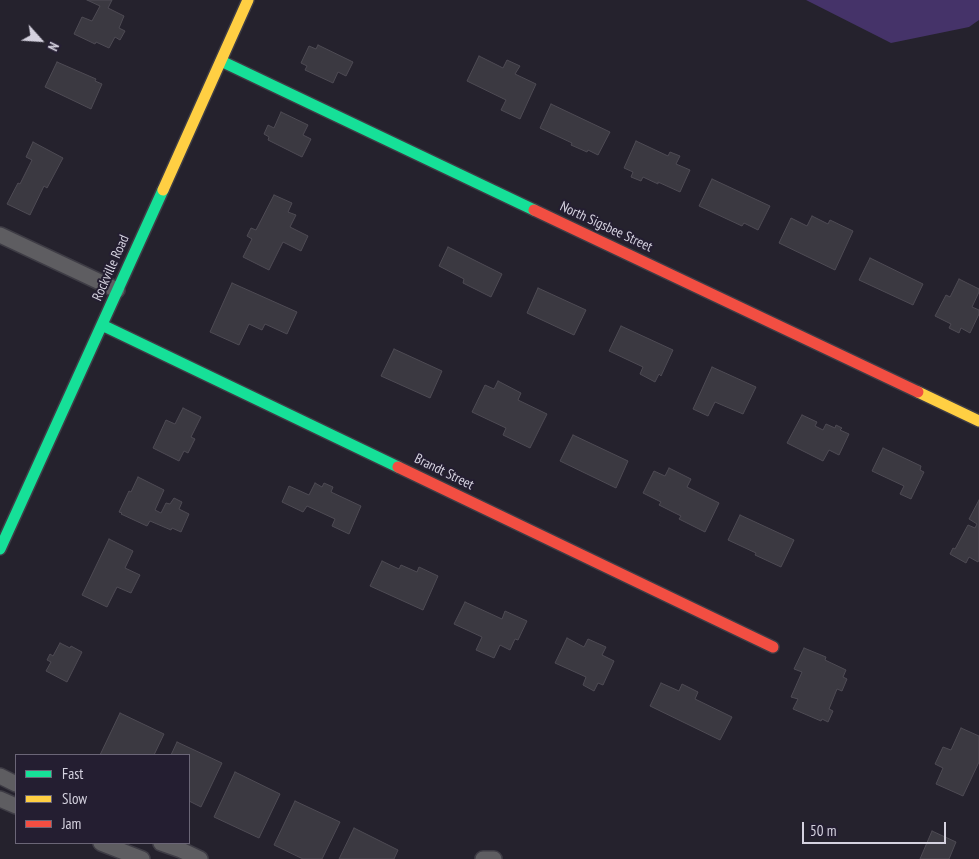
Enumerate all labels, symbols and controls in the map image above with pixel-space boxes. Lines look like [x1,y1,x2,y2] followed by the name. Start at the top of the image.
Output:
[15,15,65,65] north arrow
[44,39,63,54] text: N
[557,198,655,256] street label: North Sigsbee Street
[89,232,133,304] street label: Rockville Road
[412,450,476,494] street label: Brandt Street
[15,754,190,844] legend
[62,764,83,783] text: Fast
[62,789,87,808] text: Slow
[804,812,948,844] scale bar
[62,814,81,833] text: Jam
[810,821,836,840] text: 50 m

